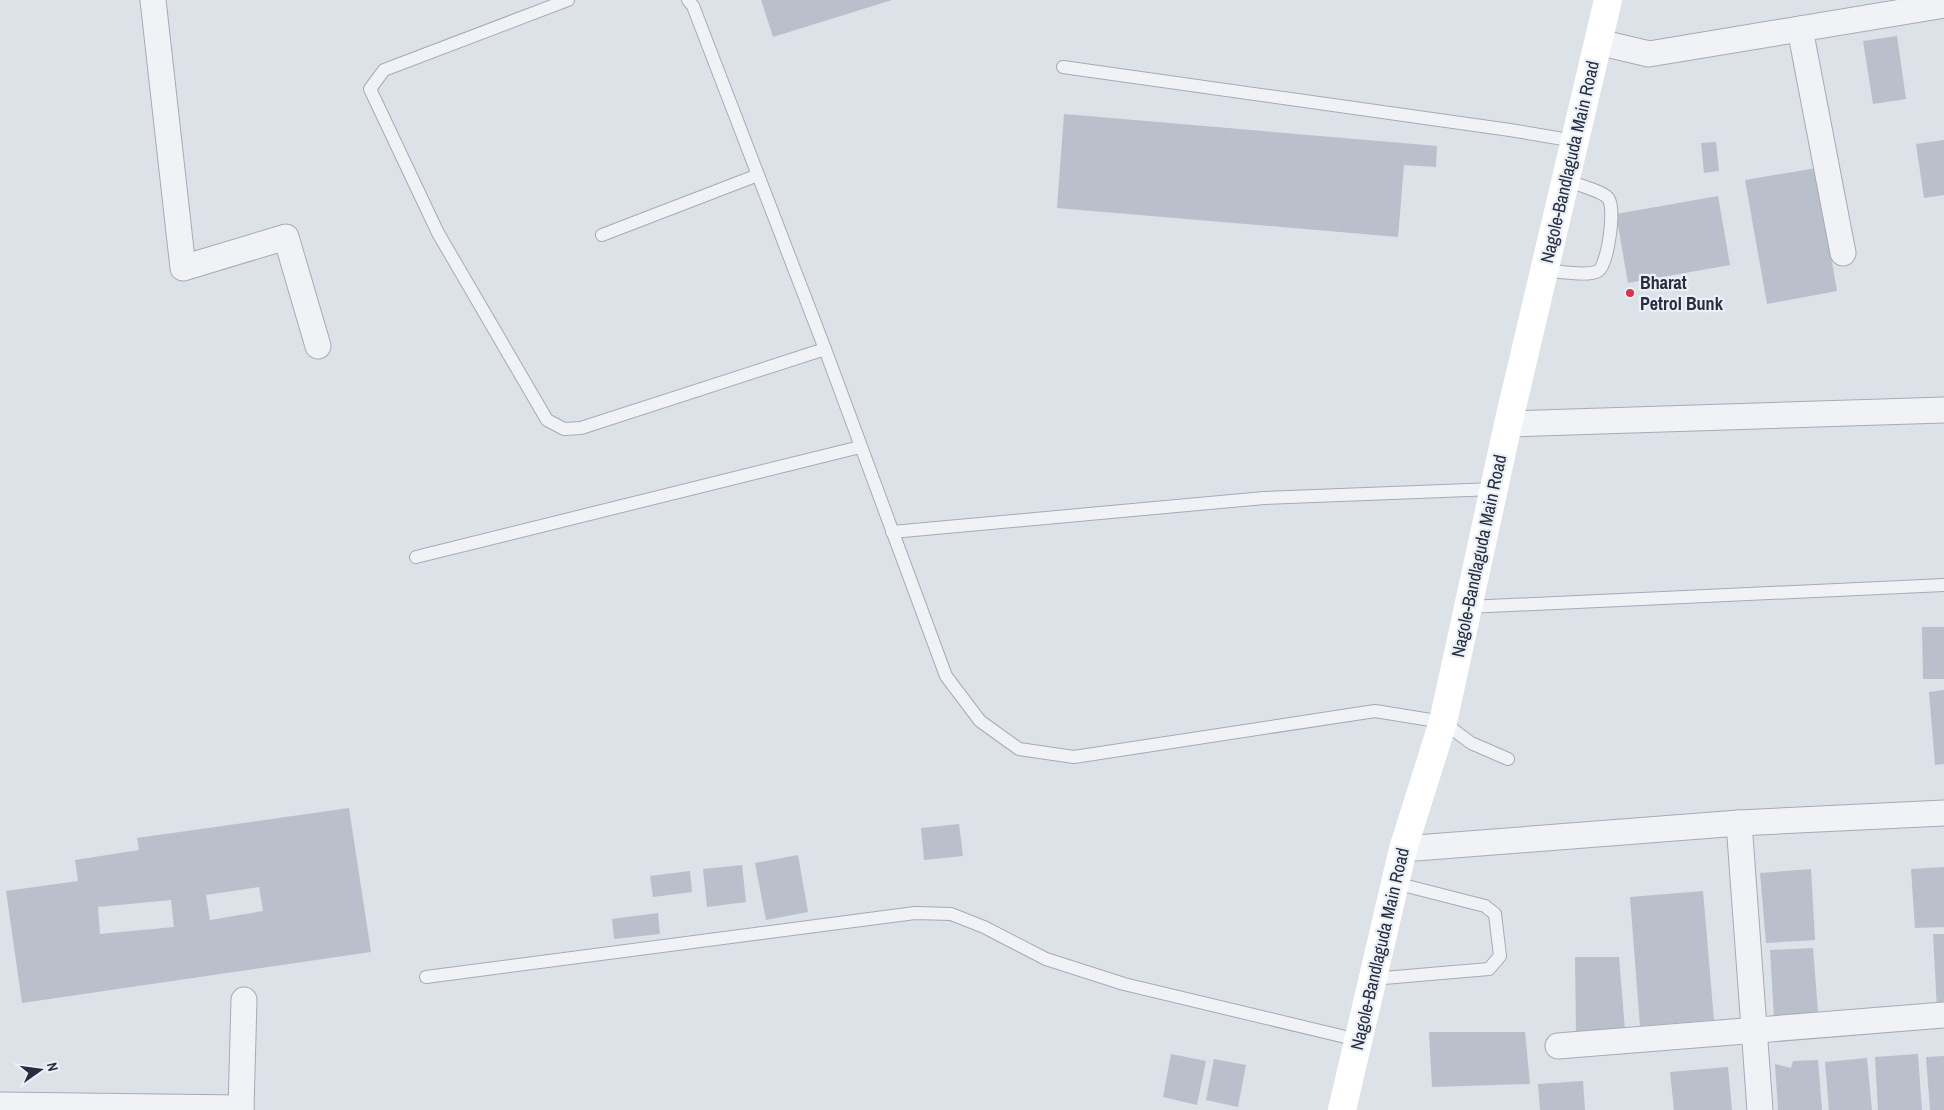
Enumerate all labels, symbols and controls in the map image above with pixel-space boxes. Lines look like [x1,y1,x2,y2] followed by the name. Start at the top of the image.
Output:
[1534,58,1605,265] street label: Nagole-Bandlaguda Main Road
[1640,270,1724,316] place label: Bharat Petrol Bunk
[1624,287,1636,299] marker: Bharat Petrol Bunk
[1445,452,1512,660] street label: Nagole-Bandlaguda Main Road
[1344,845,1415,1052] street label: Nagole-Bandlaguda Main Road
[15,1045,65,1095] north arrow
[43,1061,62,1073] text: N

